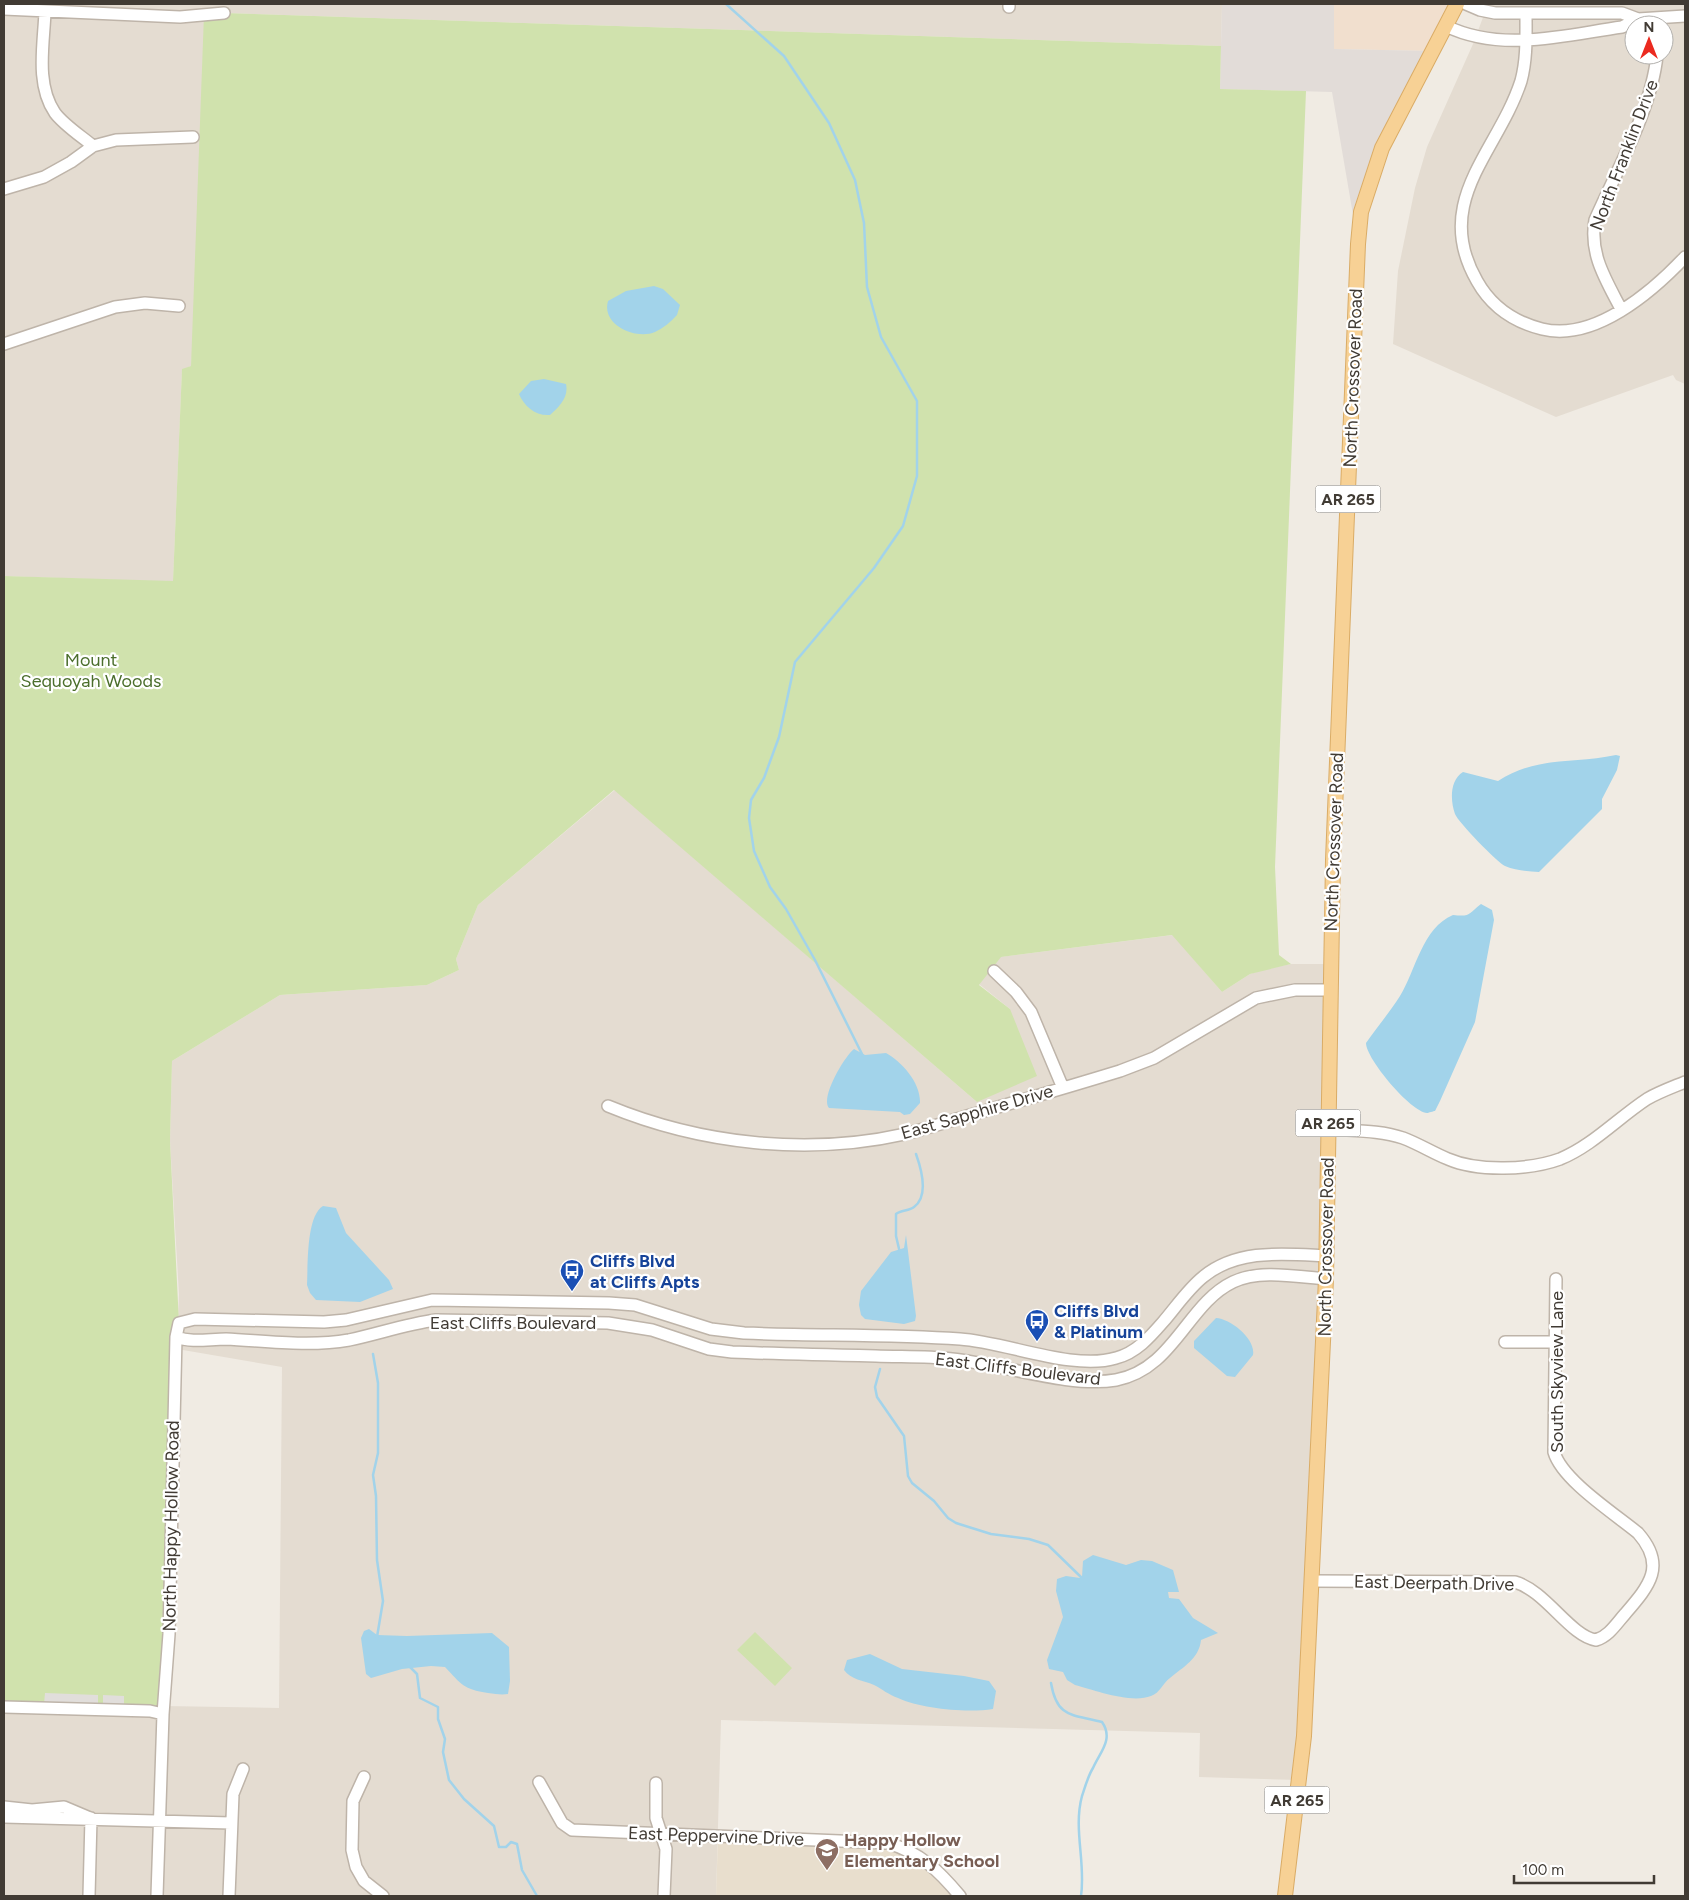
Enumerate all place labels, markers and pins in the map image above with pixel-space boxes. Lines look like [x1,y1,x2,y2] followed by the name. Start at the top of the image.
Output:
[590,1250,700,1293] place label: Cliffs Blvd at Cliffs Apts
[559,1258,585,1292] bus stop icon: Cliffs Blvd at Cliffs Apts
[1054,1300,1143,1343] place label: Cliffs Blvd & Platinum
[1024,1308,1050,1342] bus stop icon: Cliffs Blvd & Platinum
[844,1829,999,1872] place label: Happy Hollow Elementary School
[814,1837,840,1871] school or university icon: Happy Hollow Elementary School

